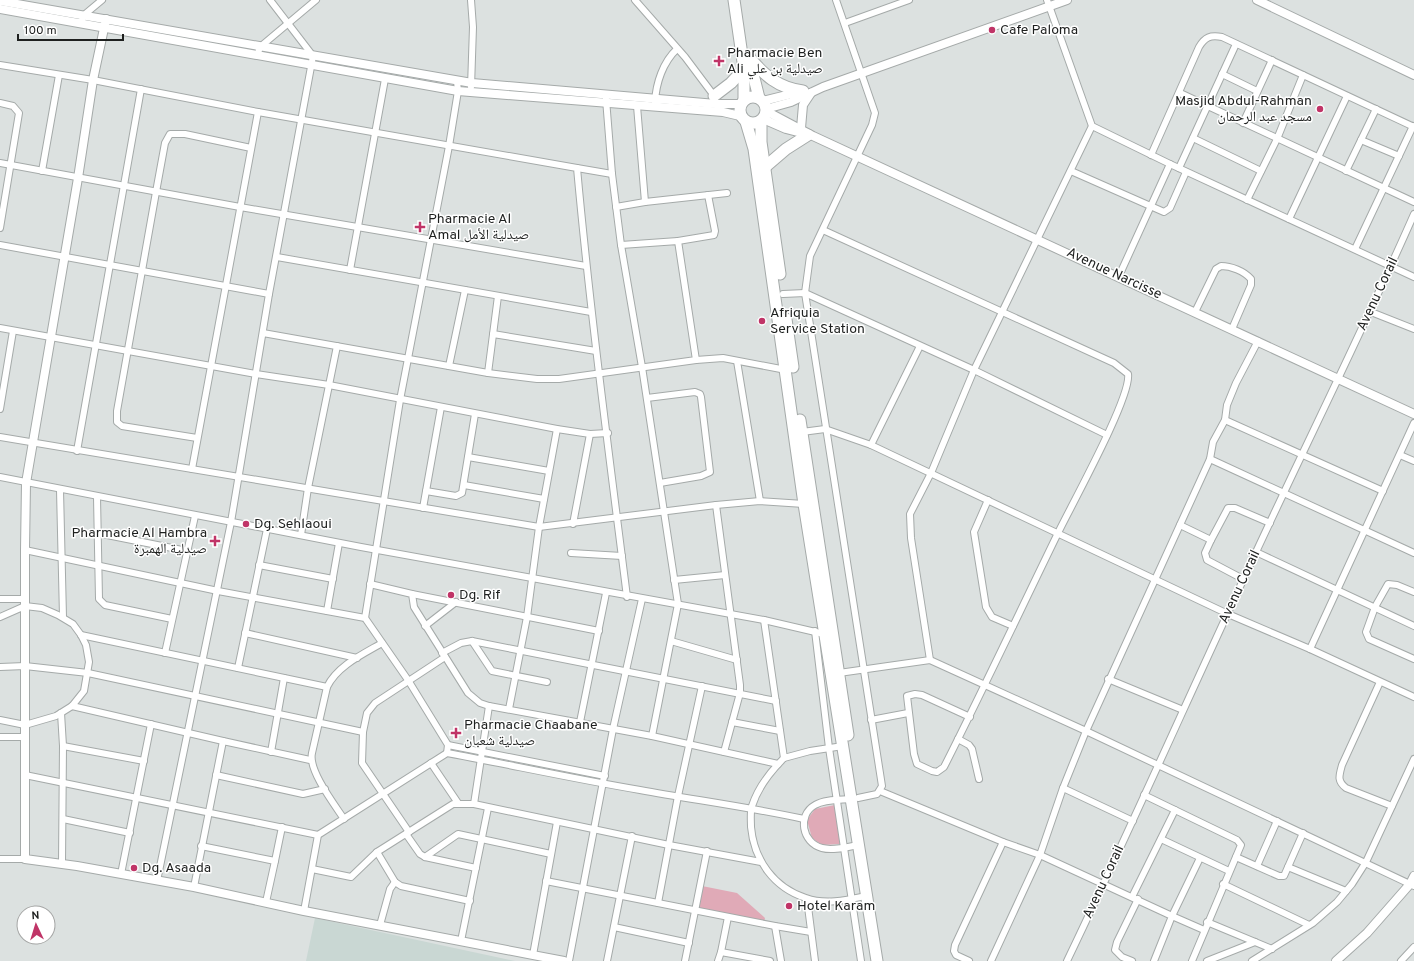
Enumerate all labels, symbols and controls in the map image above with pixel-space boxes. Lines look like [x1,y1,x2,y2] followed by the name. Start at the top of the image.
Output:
[18,16,123,42] scale bar
[1000,22,1078,39] place label: Cafe Paloma
[24,23,57,39] text: 100 m
[987,25,997,35] marker: Cafe Paloma
[727,45,823,79] place label: Pharmacie Ben Ali صيدلية بن علي
[714,56,724,66] marker: Pharmacie Ben Ali صيدلية بن علي
[1175,93,1312,126] place label: Masjid Abdul-Rahman مسجد عبد الرحمان
[1315,104,1325,114] marker: Masjid Abdul-Rahman مسجد عبد الرحمان
[428,211,529,244] place label: Pharmacie Al Amal صيدلية الأمل
[415,222,425,232] marker: Pharmacie Al Amal صيدلية الأمل
[1064,244,1164,304] street label: Avenue Narcisse
[1354,254,1402,334] street label: Avenu Corail
[770,305,865,338] place label: Afriquia Service Station
[757,316,767,326] marker: Afriquia Service Station
[254,516,332,533] place label: Dg. Sehlaoui
[241,519,251,529] marker: Dg. Sehlaoui
[71,525,207,558] place label: Pharmacie Al Hambra صيدلية الهمبرة
[210,536,220,546] marker: Pharmacie Al Hambra صيدلية الهمبرة
[1216,547,1264,627] street label: Avenu Corail
[459,587,501,604] place label: Dg. Rif
[446,590,456,600] marker: Dg. Rif
[464,717,598,750] place label: Pharmacie Chaabane صيدلية شعبان
[451,728,461,738] marker: Pharmacie Chaabane صيدلية شعبان
[1080,842,1128,922] street label: Avenu Corail
[142,860,211,877] place label: Dg. Asaada
[129,863,139,873] marker: Dg. Asaada
[797,898,875,915] place label: Hotel Karam
[784,901,794,911] marker: Hotel Karam
[16,905,56,945] north arrow
[31,909,40,923] text: N

